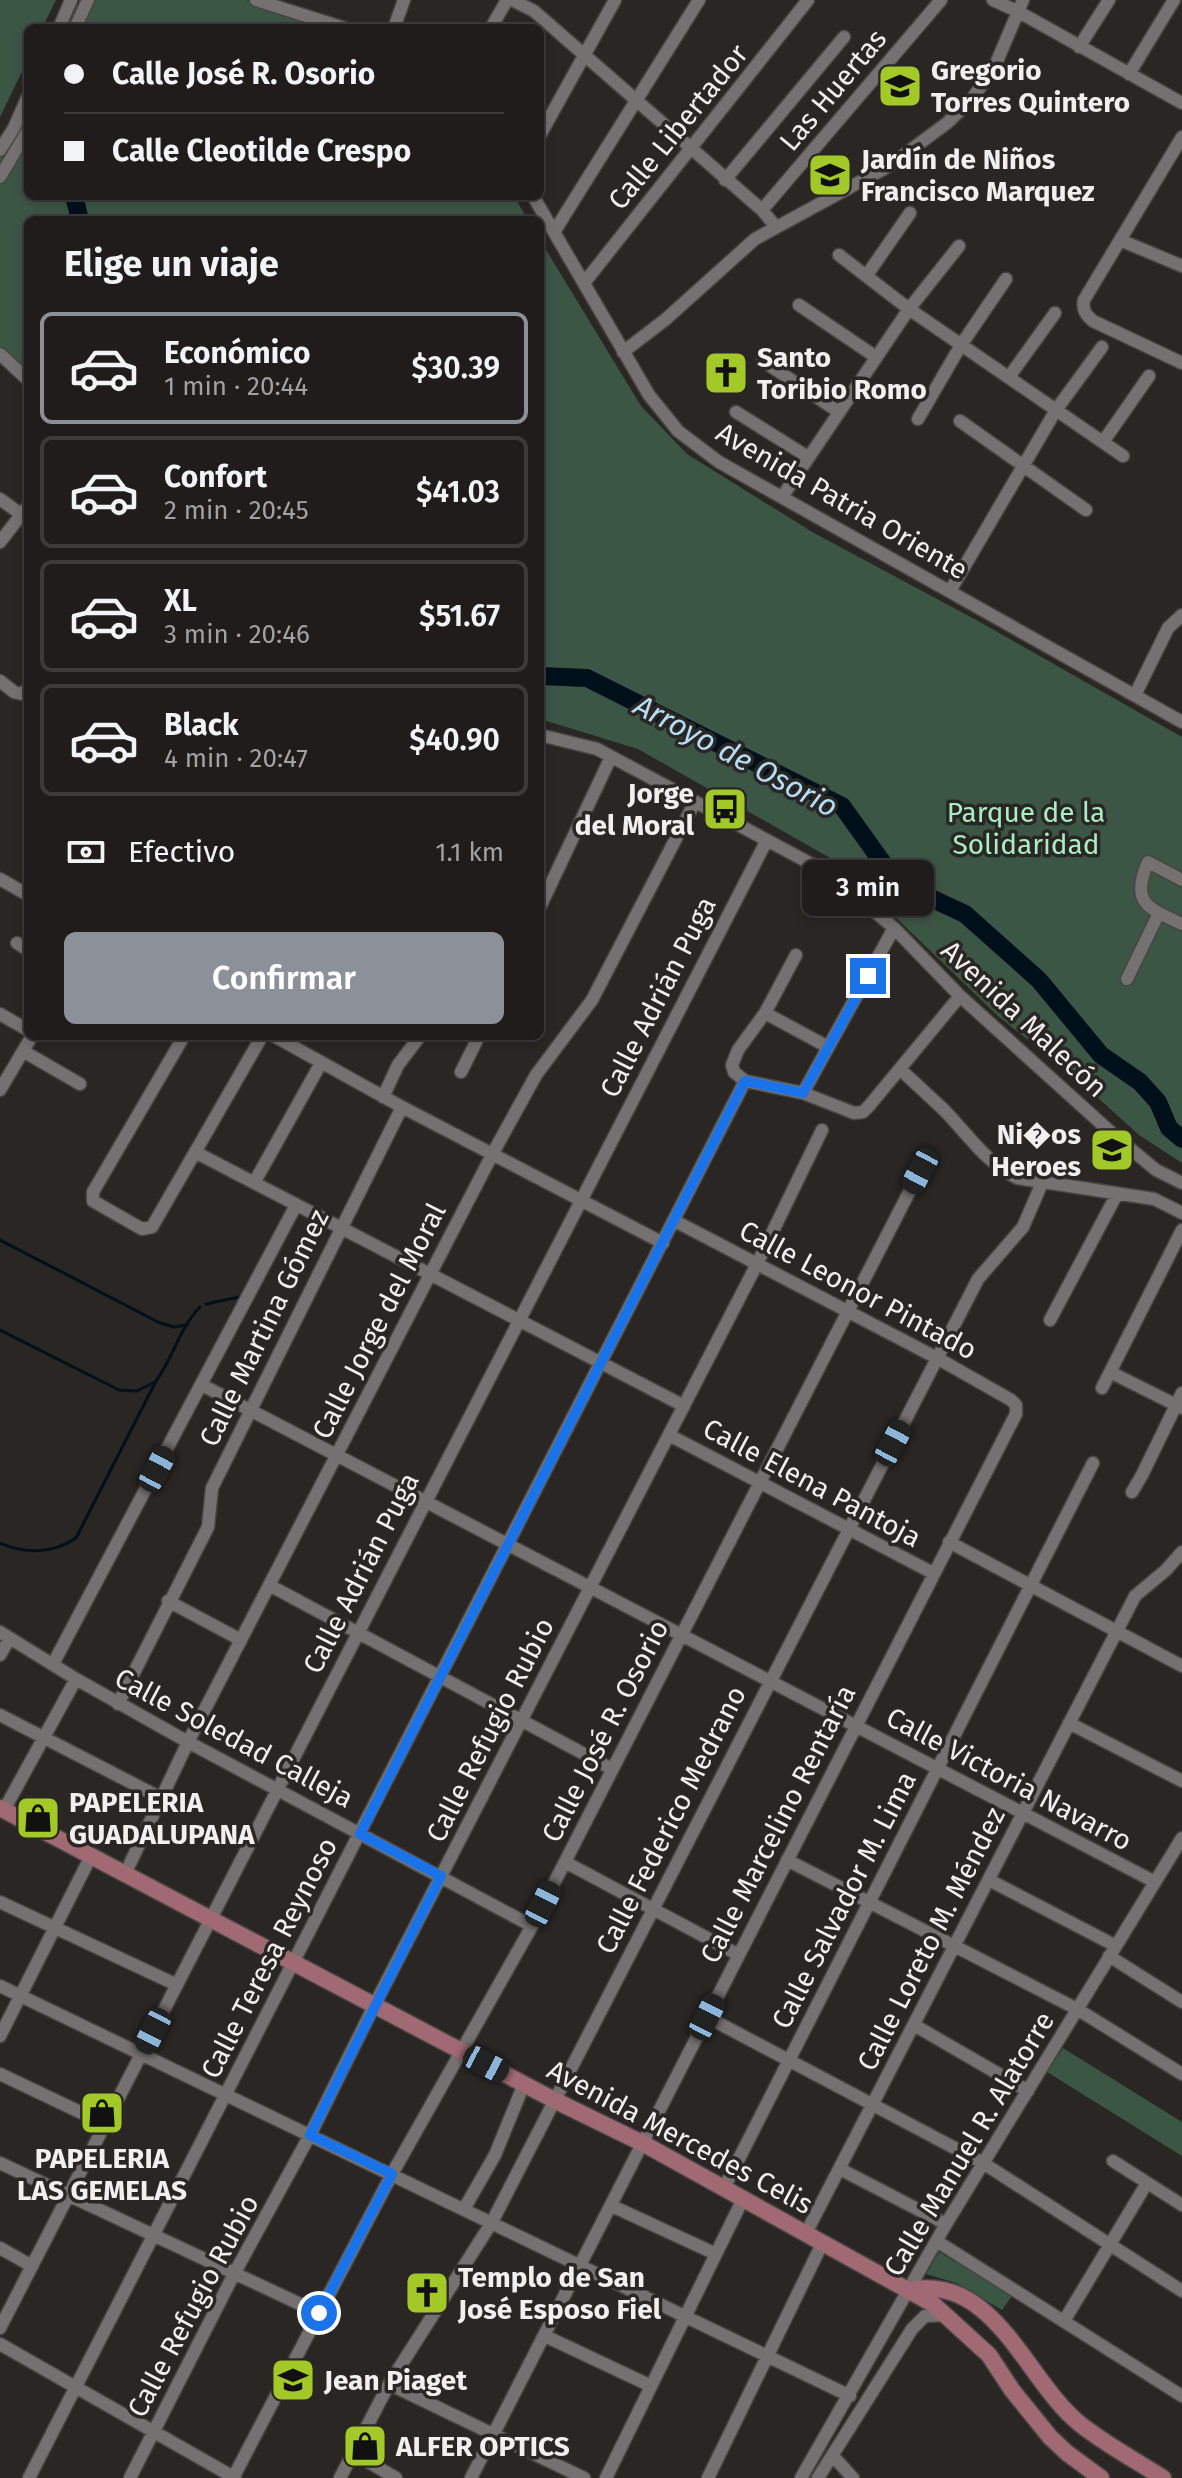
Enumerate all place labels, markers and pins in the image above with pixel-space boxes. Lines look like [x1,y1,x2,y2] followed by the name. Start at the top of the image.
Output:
[931,54,1130,119] place label: Gregorio Torres Quintero
[876,62,924,110] school or university icon: Gregorio Torres Quintero
[860,143,1095,208] place label: Jardín de Niños Francisco Marquez
[806,151,854,199] school or university icon: Jardín de Niños Francisco Marquez
[757,341,927,406] place label: Santo Toribio Romo
[702,349,750,397] church icon: Santo Toribio Romo
[575,777,695,842] place label: Jorge del Moral
[701,785,749,833] bus stop icon: Jorge del Moral
[991,1118,1081,1183] place label: Ni�os Heroes
[1088,1126,1136,1174] school or university icon: Ni�os Heroes
[69,1786,255,1851] place label: PAPELERIA GUADALUPANA
[14,1794,62,1842] shop icon: PAPELERIA GUADALUPANA
[78,2089,126,2137] shop icon: PAPELERIA LAS GEMELAS
[17,2142,187,2207] place label: PAPELERIA LAS GEMELAS
[457,2261,662,2326] place label: Templo de San José Esposo Fiel
[403,2269,451,2317] church icon: Templo de San José Esposo Fiel
[269,2356,317,2404] school or university icon: Jean Piaget
[323,2364,468,2397] place label: Jean Piaget
[341,2422,389,2470] shop icon: ALFER OPTICS
[395,2430,570,2463] place label: ALFER OPTICS

